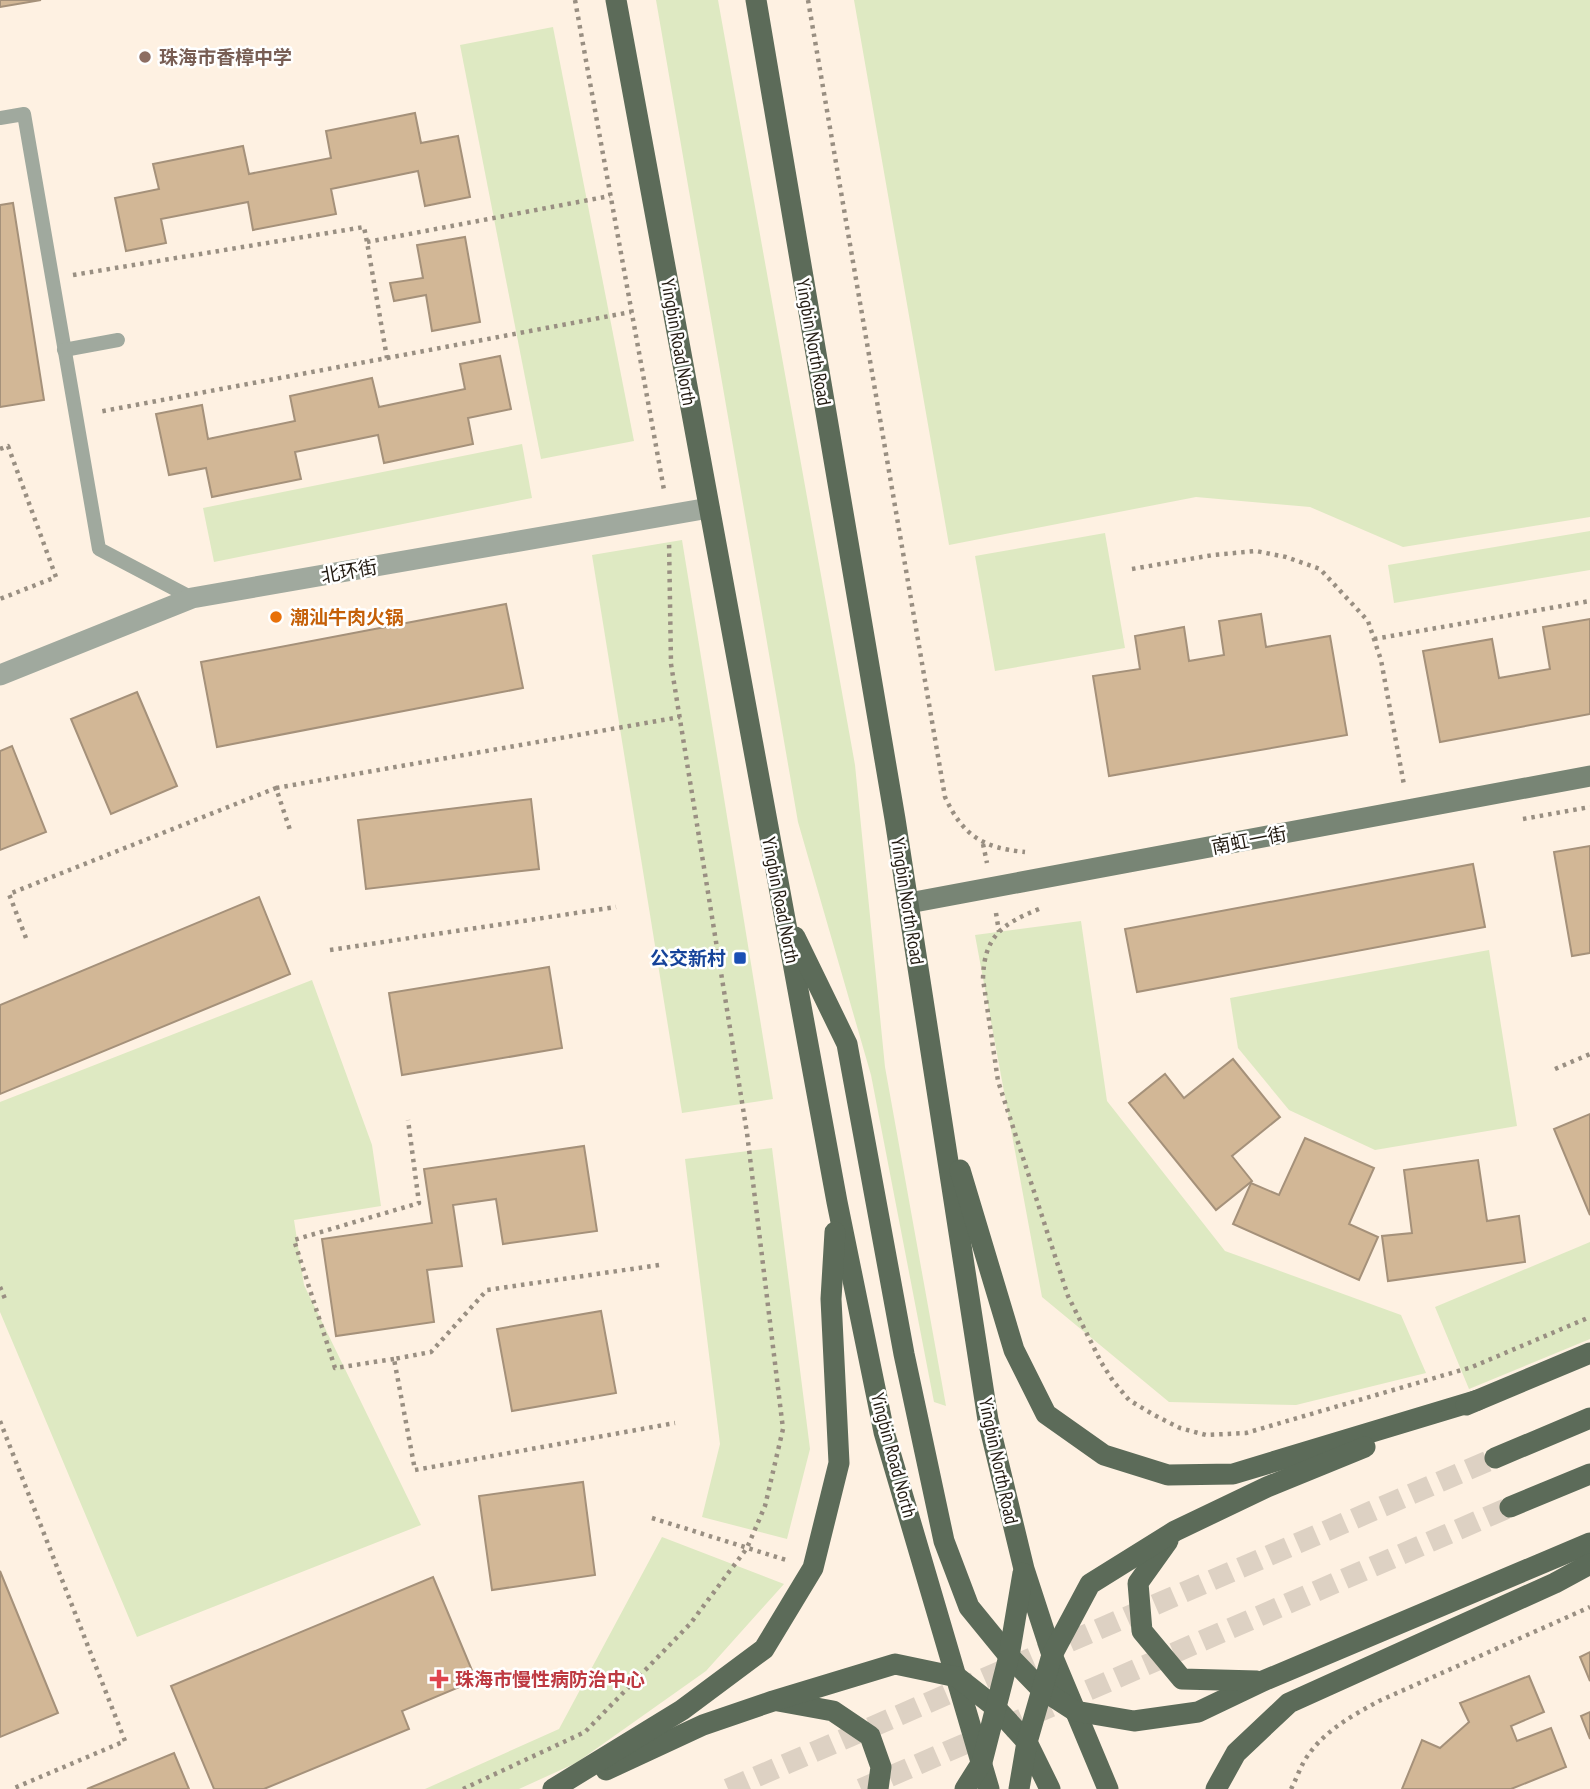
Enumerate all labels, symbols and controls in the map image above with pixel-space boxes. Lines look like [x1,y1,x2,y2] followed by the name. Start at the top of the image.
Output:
[159,45,292,69] place label: 珠海市香樟中学
[137,49,153,65] marker: 珠海市香樟中学
[656,277,702,407] street label: Yingbin Road North
[791,277,837,407] street label: Yingbin North Road
[319,554,379,588] street label: 北环街
[290,605,404,629] place label: 潮汕牛肉火锅
[268,609,284,625] marker: 潮汕牛肉火锅
[1209,821,1289,859] street label: 南虹一街
[757,835,805,965] street label: Yingbin Road North
[886,836,930,966] street label: Yingbin North Road
[650,946,726,970] place label: 公交新村
[732,950,748,966] marker: 公交新村
[866,1390,922,1520] street label: Yingbin Road North
[974,1396,1024,1526] street label: Yingbin North Road
[455,1667,645,1691] place label: 珠海市慢性病防治中心
[429,1669,449,1689] marker: 珠海市慢性病防治中心

